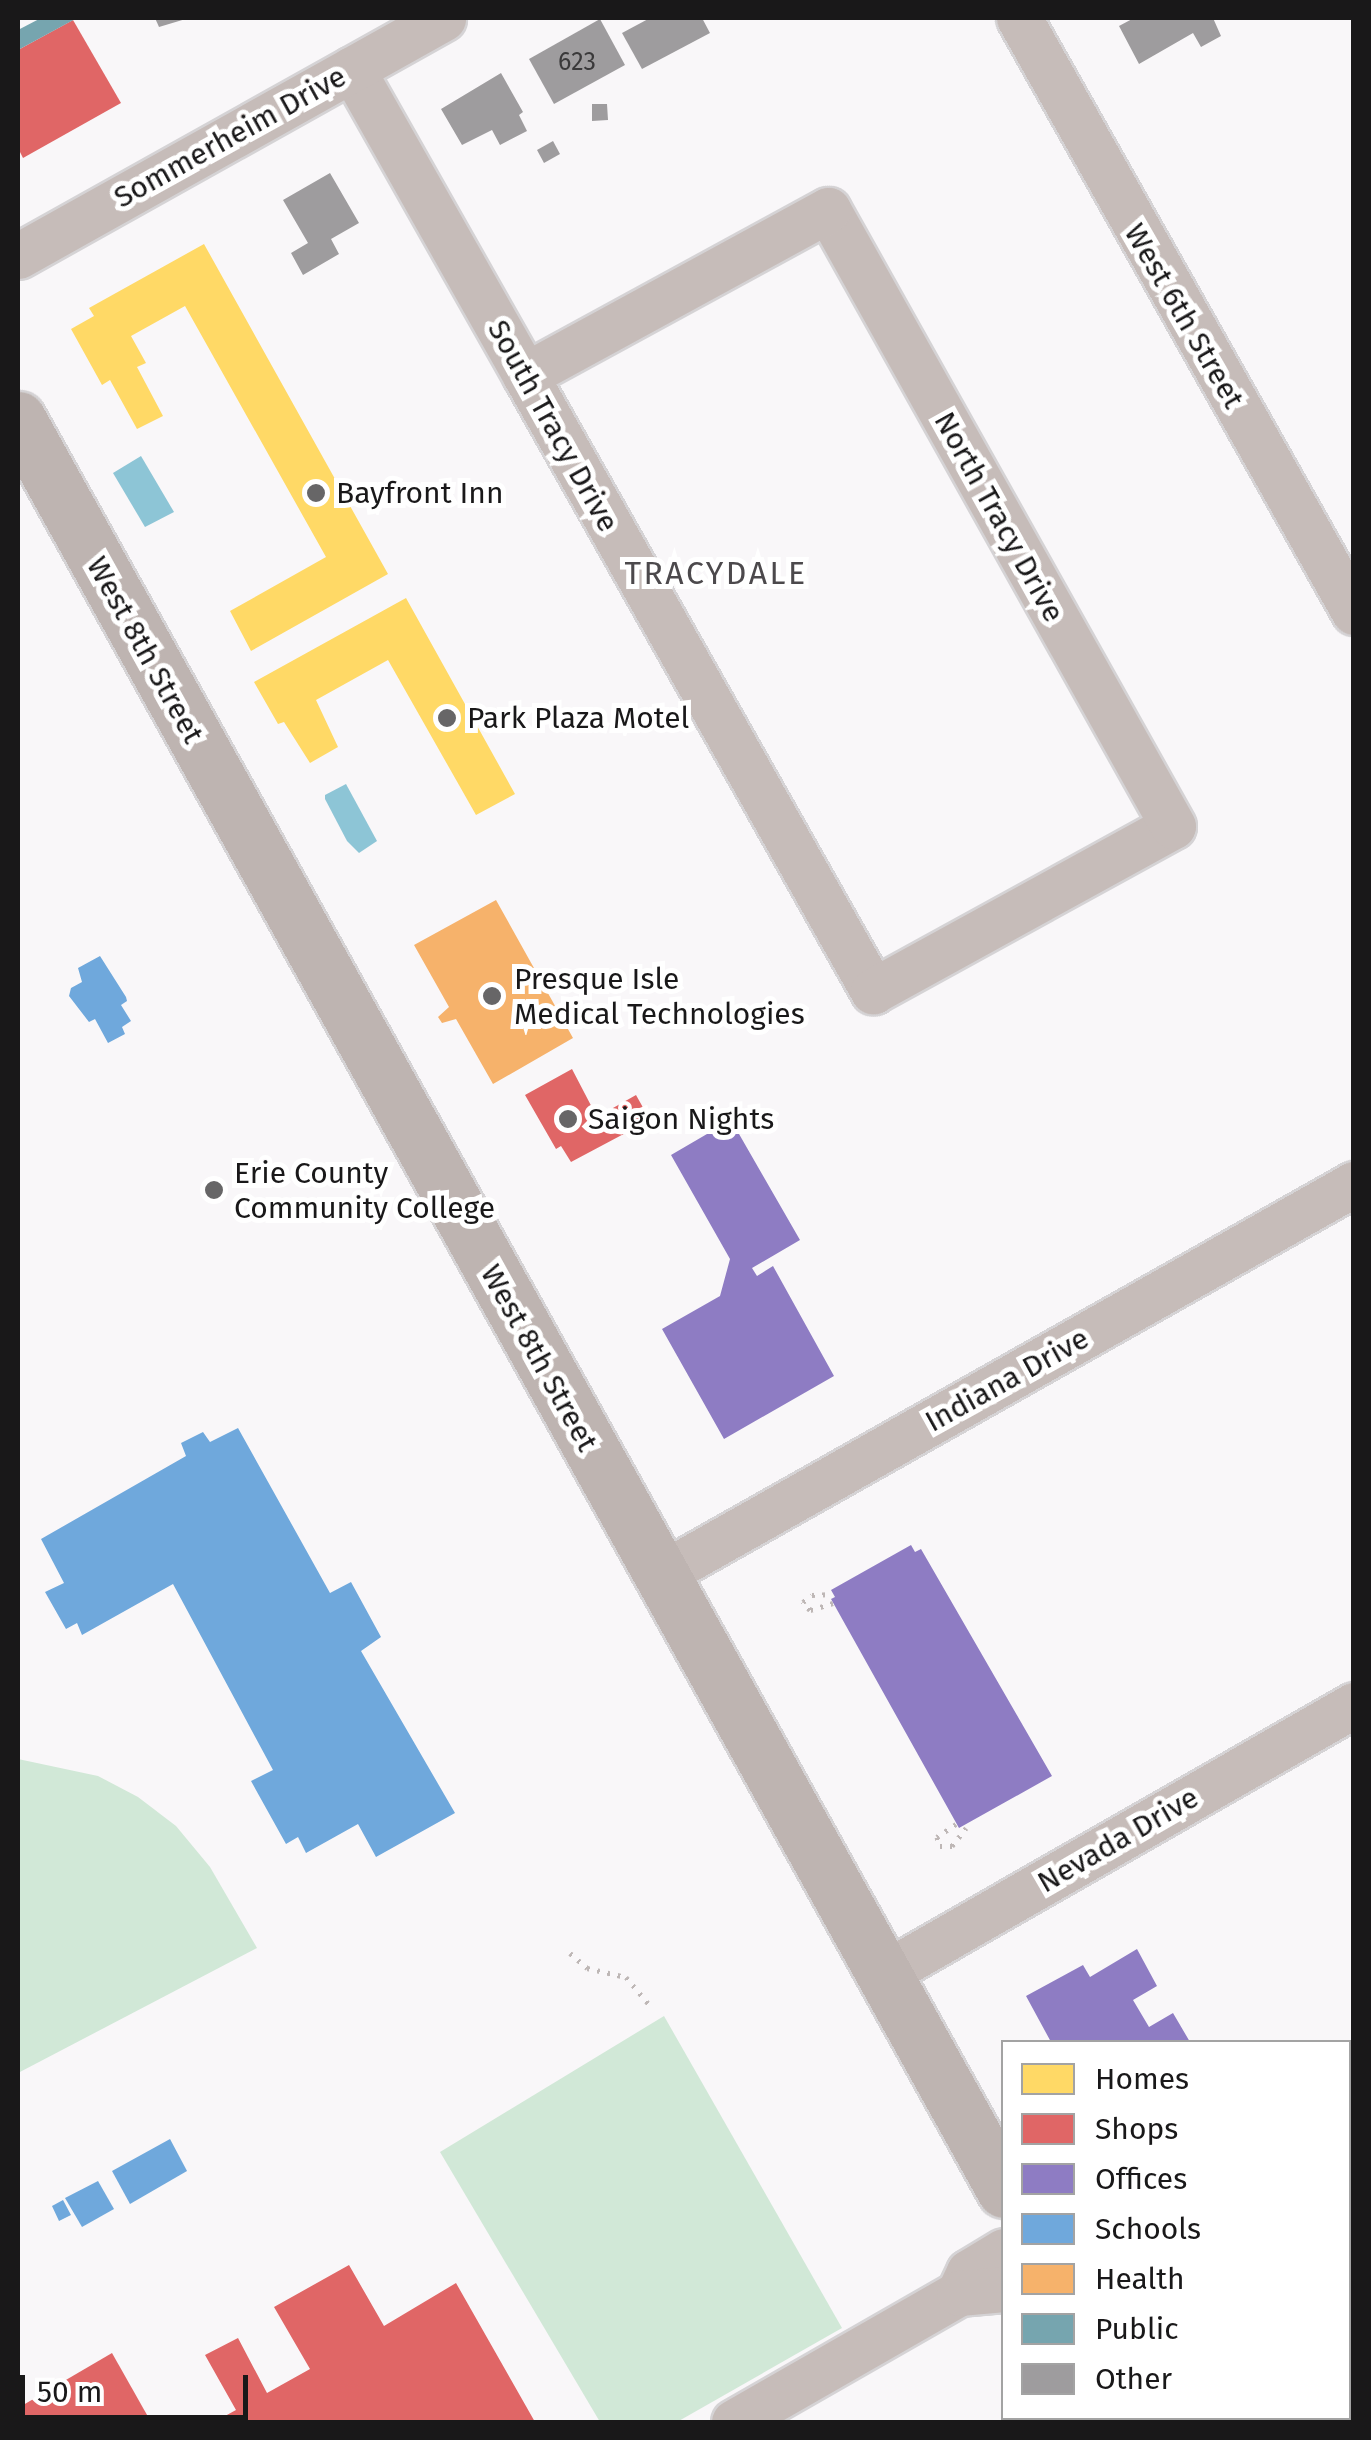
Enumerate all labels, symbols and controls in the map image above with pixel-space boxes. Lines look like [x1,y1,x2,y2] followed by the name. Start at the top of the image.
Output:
[558,47,596,77] house number: 623
[108,58,352,216] street label: Sommerheim Drive
[1117,217,1251,415] street label: West 6th Street
[480,314,626,538] street label: South Tracy Drive
[926,406,1072,628] street label: North Tracy Drive
[336,475,503,511] place label: Bayfront Inn
[305,482,327,504] marker: Bayfront Inn
[79,550,211,750] street label: West 8th Street
[624,554,808,592] district label: TRACYDALE
[467,700,689,736] place label: Park Plaza Motel
[436,707,458,729] marker: Park Plaza Motel
[514,961,805,1032] place label: Presque Isle Medical Technologies
[479,983,505,1009] marker: Presque Isle Medical Technologies
[588,1101,774,1137] place label: Saigon Nights
[557,1108,579,1130] marker: Saigon Nights
[234,1155,495,1226] place label: Erie County Community College
[203,1179,225,1201] marker: Erie County Community College
[473,1258,605,1458] street label: West 8th Street
[919,1320,1095,1440] street label: Indiana Drive
[1031,1779,1205,1901] street label: Nevada Drive
[1001,2040,1351,2420] legend
[1095,2061,1189,2097] text: Homes
[1095,2111,1178,2147] text: Shops
[1095,2161,1187,2197] text: Offices
[1095,2211,1201,2247] text: Schools
[1095,2261,1185,2297] text: Health
[1095,2311,1179,2347] text: Public
[25,2355,252,2417] scale bar
[1095,2361,1172,2397] text: Other
[37,2374,102,2410] text: 50 m

